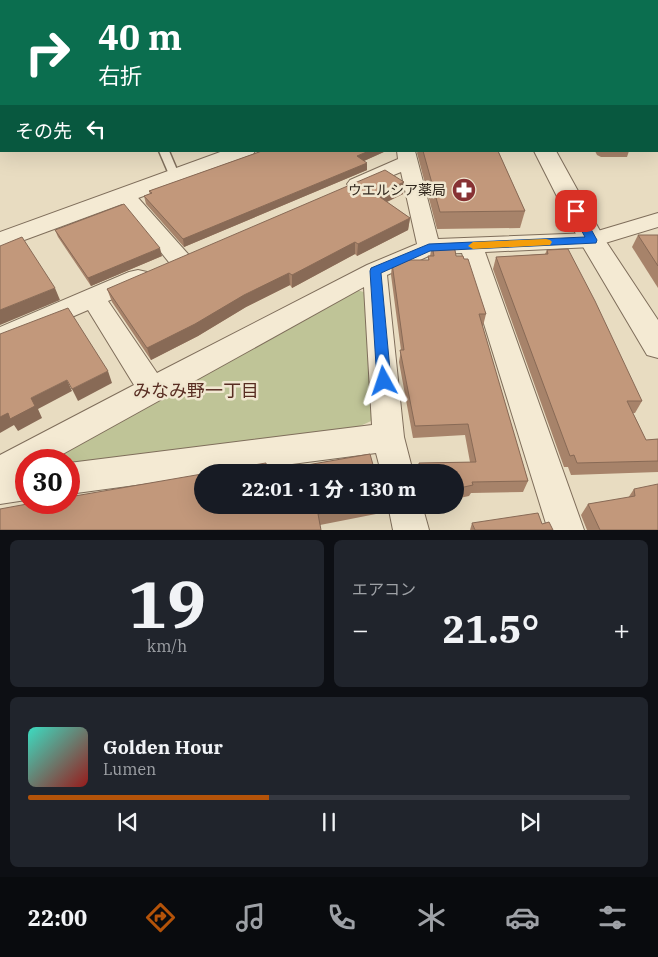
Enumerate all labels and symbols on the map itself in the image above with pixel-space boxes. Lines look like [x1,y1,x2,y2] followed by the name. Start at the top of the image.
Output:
[451,177,477,203] pharmacy icon: ウエルシア薬局
[348,181,446,199] place label: ウエルシア薬局
[555,190,597,232] pin
[357,354,409,406] position arrow
[133,379,259,402] district label: みなみ野一丁目
[15,449,80,514] speed limit sign: 30

